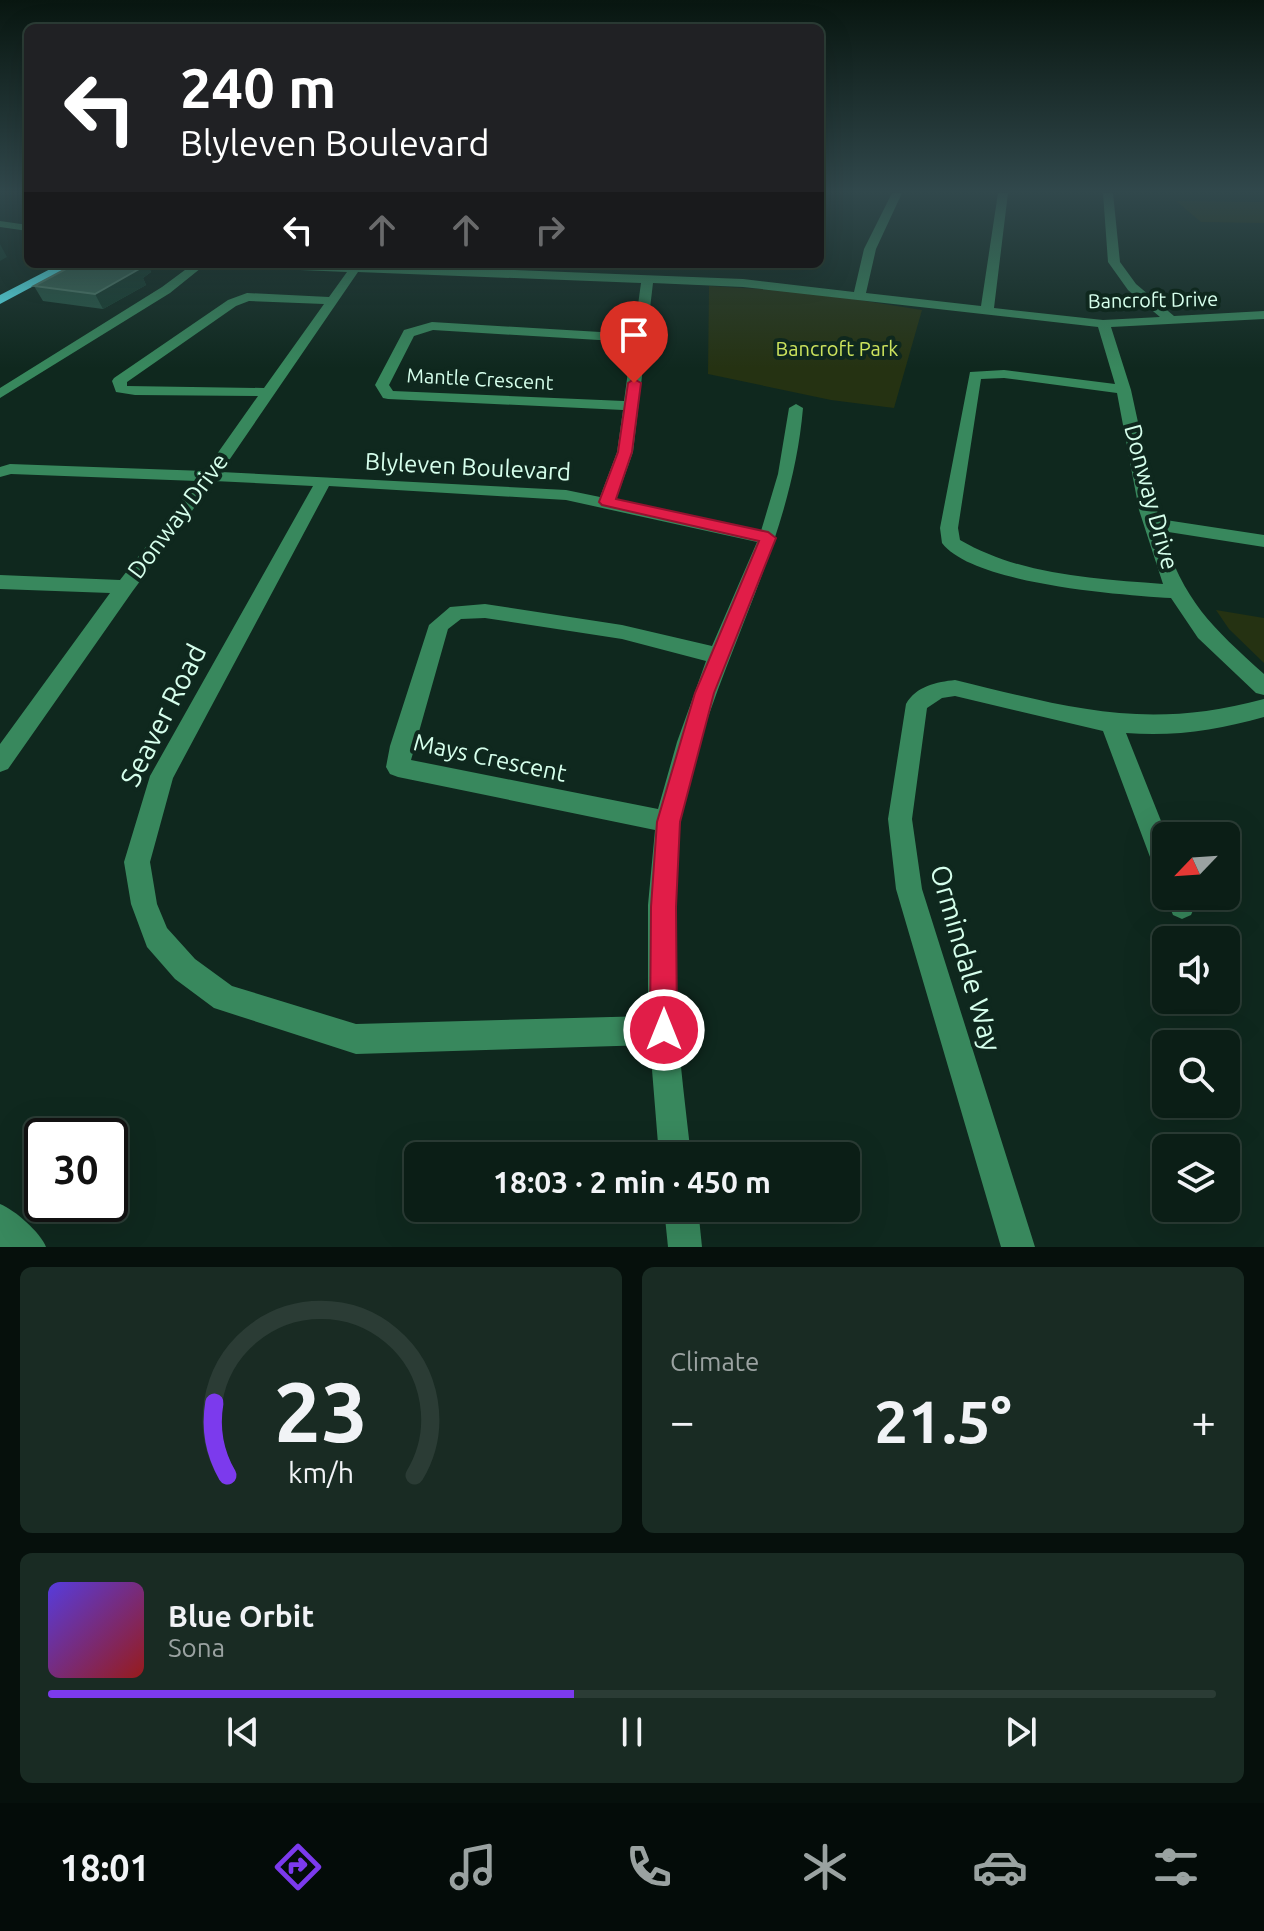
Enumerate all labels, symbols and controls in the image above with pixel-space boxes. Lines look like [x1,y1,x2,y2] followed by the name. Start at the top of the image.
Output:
[48,56,152,160] icon: left
[180,56,336,119] text: 240 m
[180,122,490,163] text: Blyleven Boulevard
[276,208,320,252] icon: left
[360,208,404,252] icon: ahead
[444,208,488,252] icon: ahead
[528,208,572,252] icon: right
[1088,287,1218,312] street label: Bancroft Drive
[600,301,668,383] pin
[612,313,656,357] icon: arrive
[776,337,898,360] park label: Bancroft Park
[406,363,554,394] street label: Mantle Crescent
[1119,421,1184,573] street label: Donway Drive
[122,448,233,583] street label: Donway Drive
[364,448,572,485] street label: Blyleven Boulevard
[114,639,212,791] street label: Seaver Road
[411,728,570,787] street label: Mays Crescent
[1152,822,1240,910] north arrow
[1152,822,1240,1222] map controls
[925,861,1008,1055] street label: Ormindale Way
[1152,926,1240,1014] button: sound
[622,988,706,1072] position arrow
[1152,1030,1240,1118] button: search
[24,1118,128,1222] speed limit sign: 30
[1152,1134,1240,1222] button: layers
[493,1165,771,1199] text: 18:03 · 2 min · 450 m
[670,1347,759,1376] text: Climate
[274,1364,368,1458] text: 23
[874,1387,1012,1454] text: 21.5°
[670,1396,695,1445] text: −
[1191,1396,1216,1445] text: +
[288,1456,354,1488] text: km/h
[168,1599,314,1633] text: Blue Orbit
[168,1633,225,1662] text: Sona
[221,1710,265,1754] icon: previous
[610,1710,654,1754] icon: pause
[999,1710,1043,1754] icon: next
[270,1839,326,1895] icon: directions
[445,1839,501,1895] icon: music
[621,1839,677,1895] icon: phone
[797,1839,853,1895] icon: climate
[972,1839,1028,1895] icon: car
[1148,1839,1204,1895] icon: filters
[60,1847,150,1888] text: 18:01

